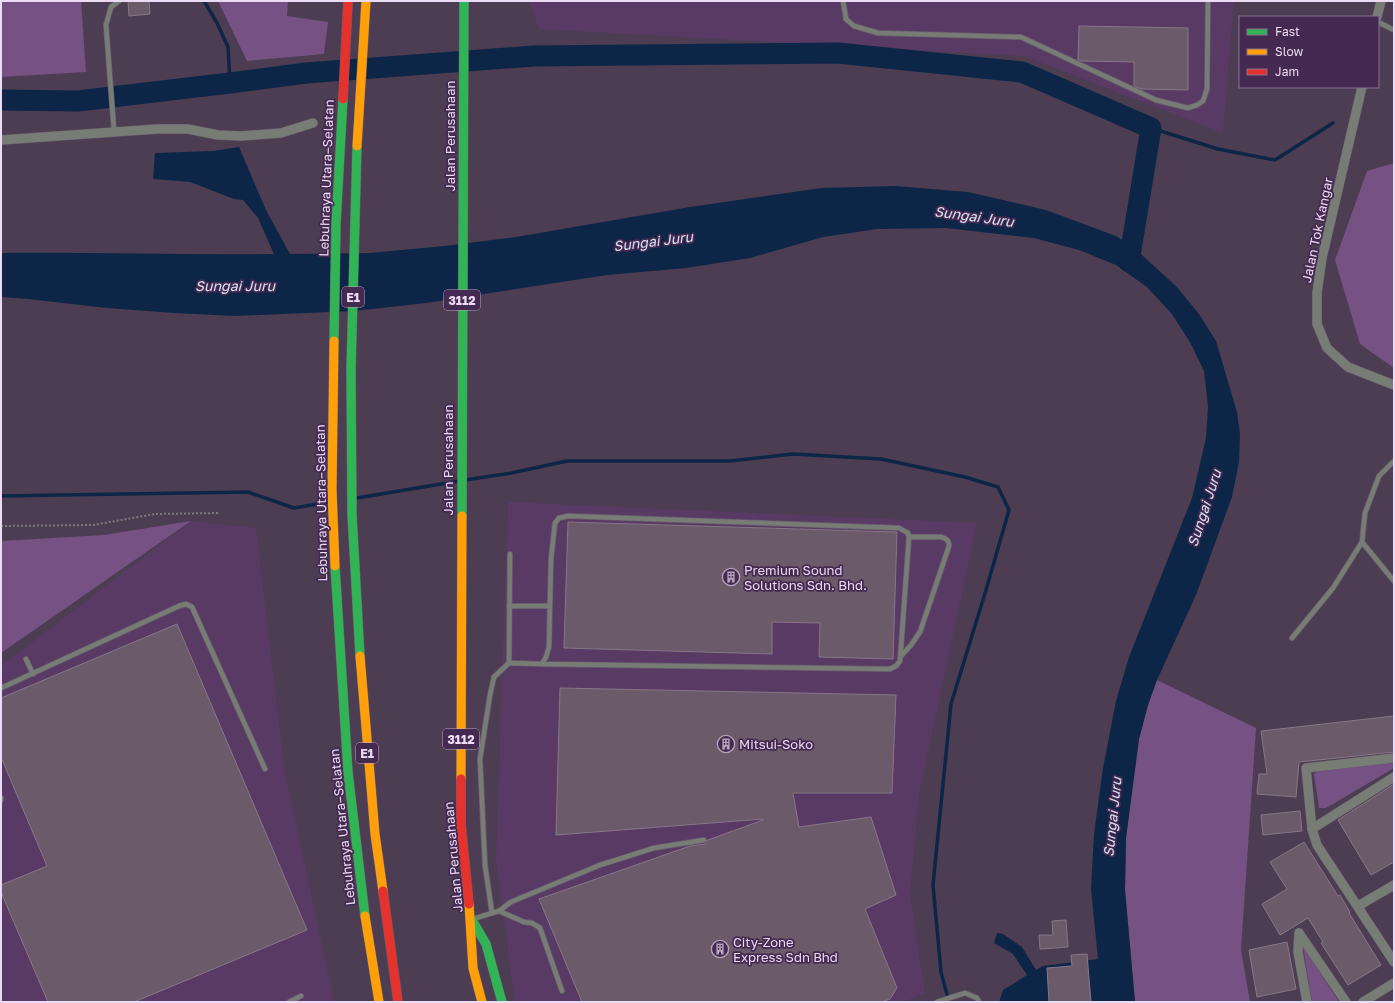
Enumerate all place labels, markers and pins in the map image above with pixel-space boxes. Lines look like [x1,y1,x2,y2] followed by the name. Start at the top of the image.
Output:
[744,562,867,593] place label: Premium Sound Solutions Sdn. Bhd.
[721,567,741,587] building icon: Premium Sound Solutions Sdn. Bhd.
[716,734,736,754] building icon: Mitsui-Soko
[739,736,813,752] place label: Mitsui-Soko
[733,934,838,965] place label: City-Zone Express Sdn Bhd
[710,939,730,959] building icon: City-Zone Express Sdn Bhd

